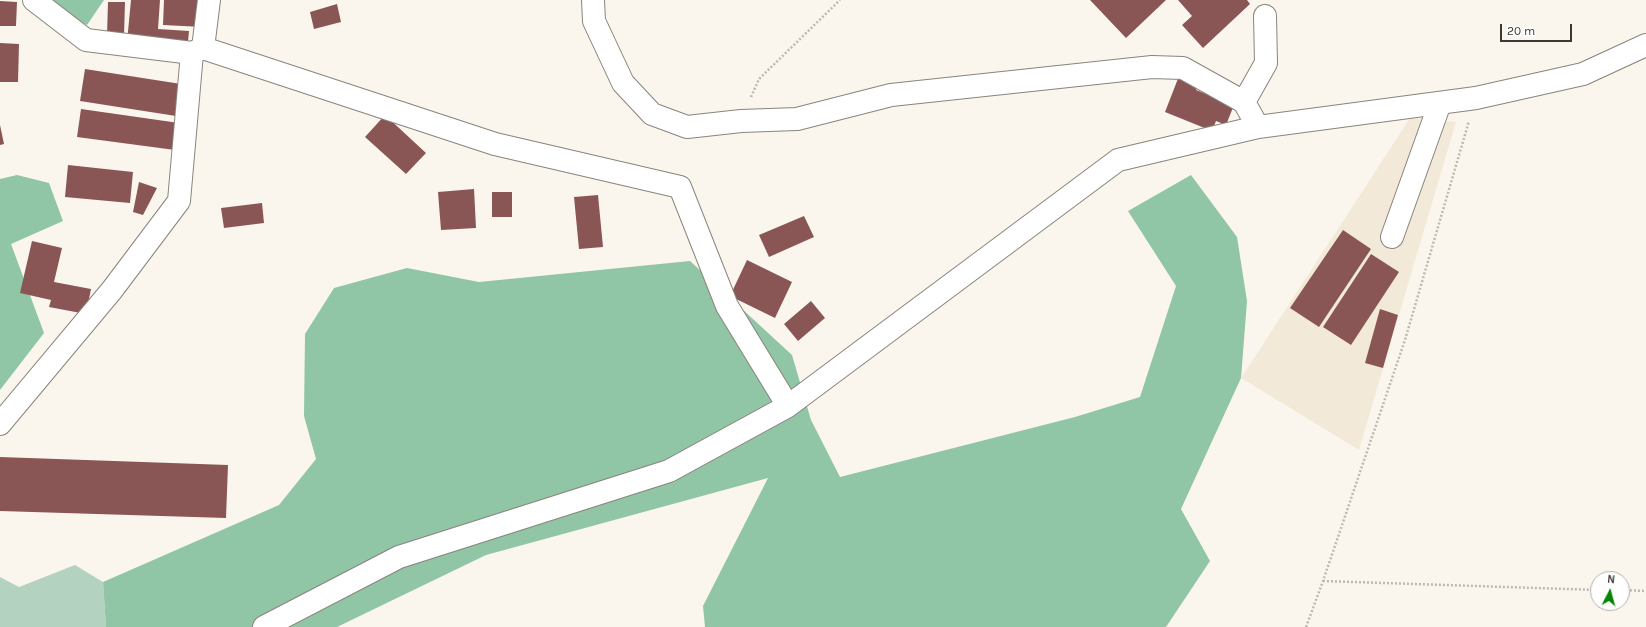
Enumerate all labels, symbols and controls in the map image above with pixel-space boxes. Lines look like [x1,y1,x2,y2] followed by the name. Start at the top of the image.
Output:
[1502,16,1574,42] scale bar
[1507,24,1535,38] text: 20 m
[1590,571,1630,611] north arrow
[1607,573,1616,586] text: N

